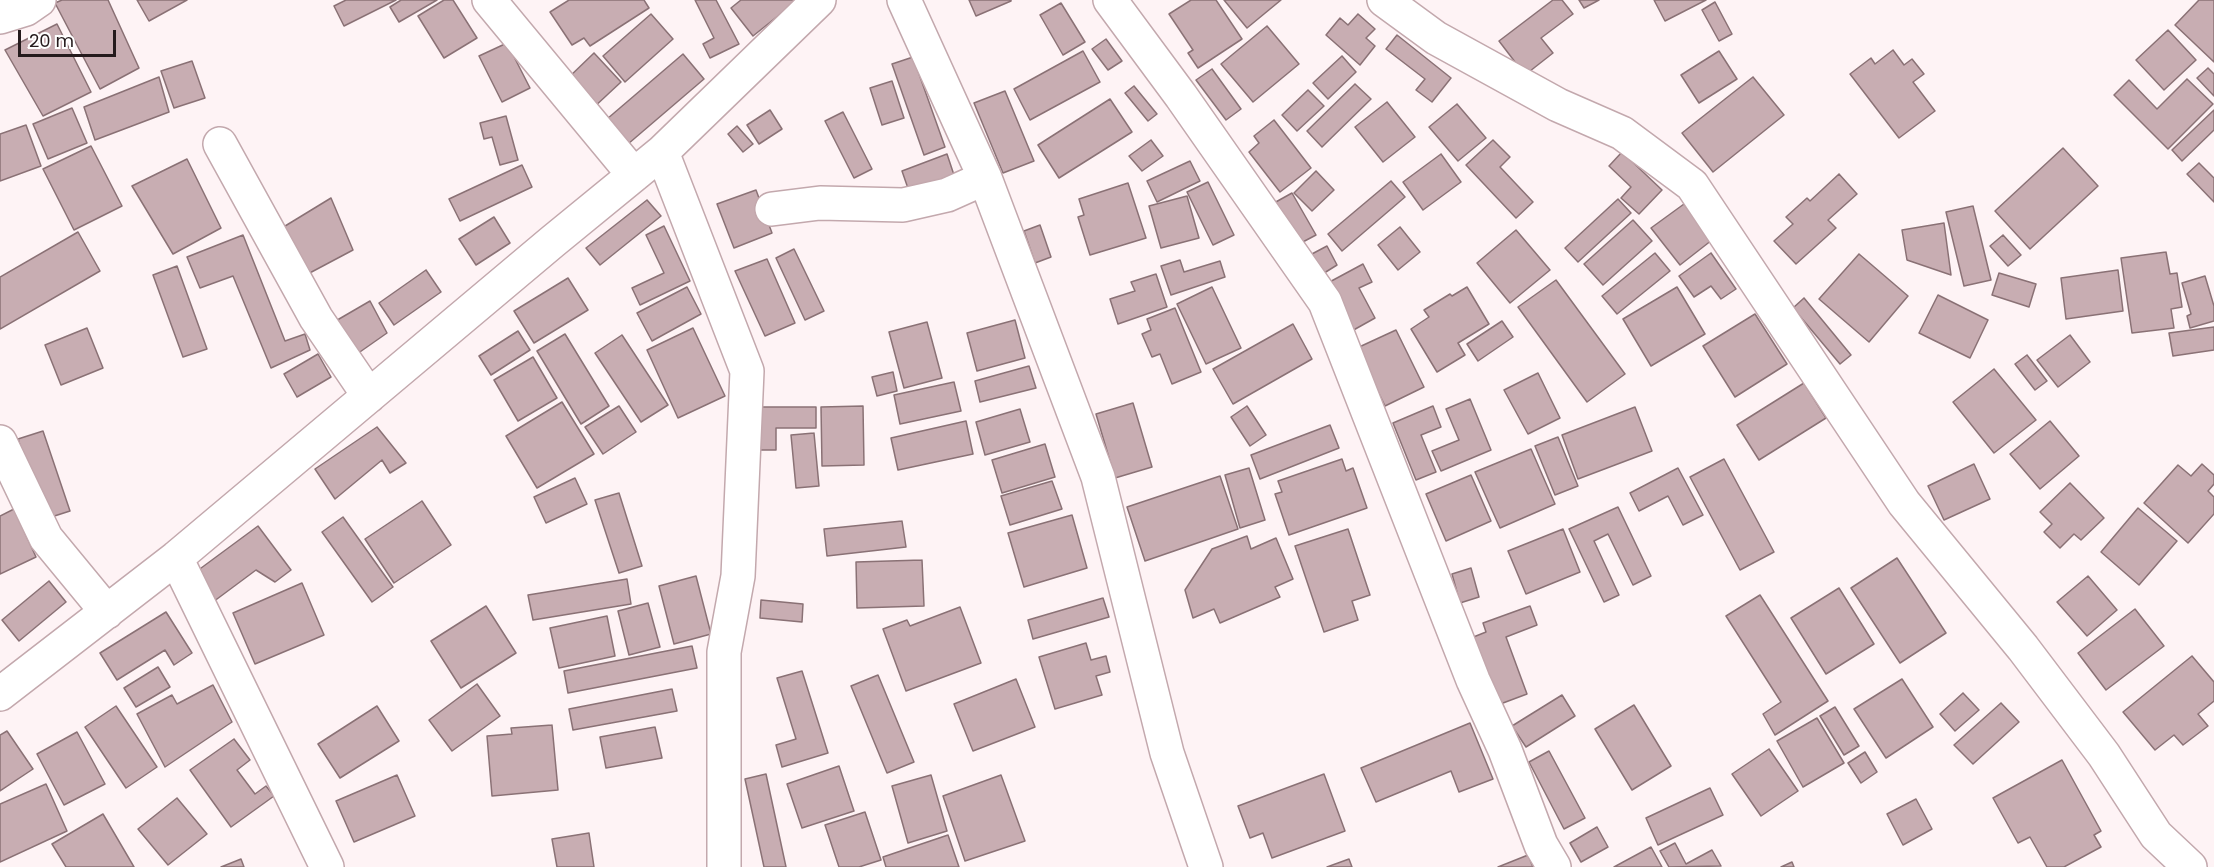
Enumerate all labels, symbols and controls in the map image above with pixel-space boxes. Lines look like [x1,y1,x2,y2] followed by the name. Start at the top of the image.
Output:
[21,18,118,56] scale bar
[29,28,74,53] text: 20 m

